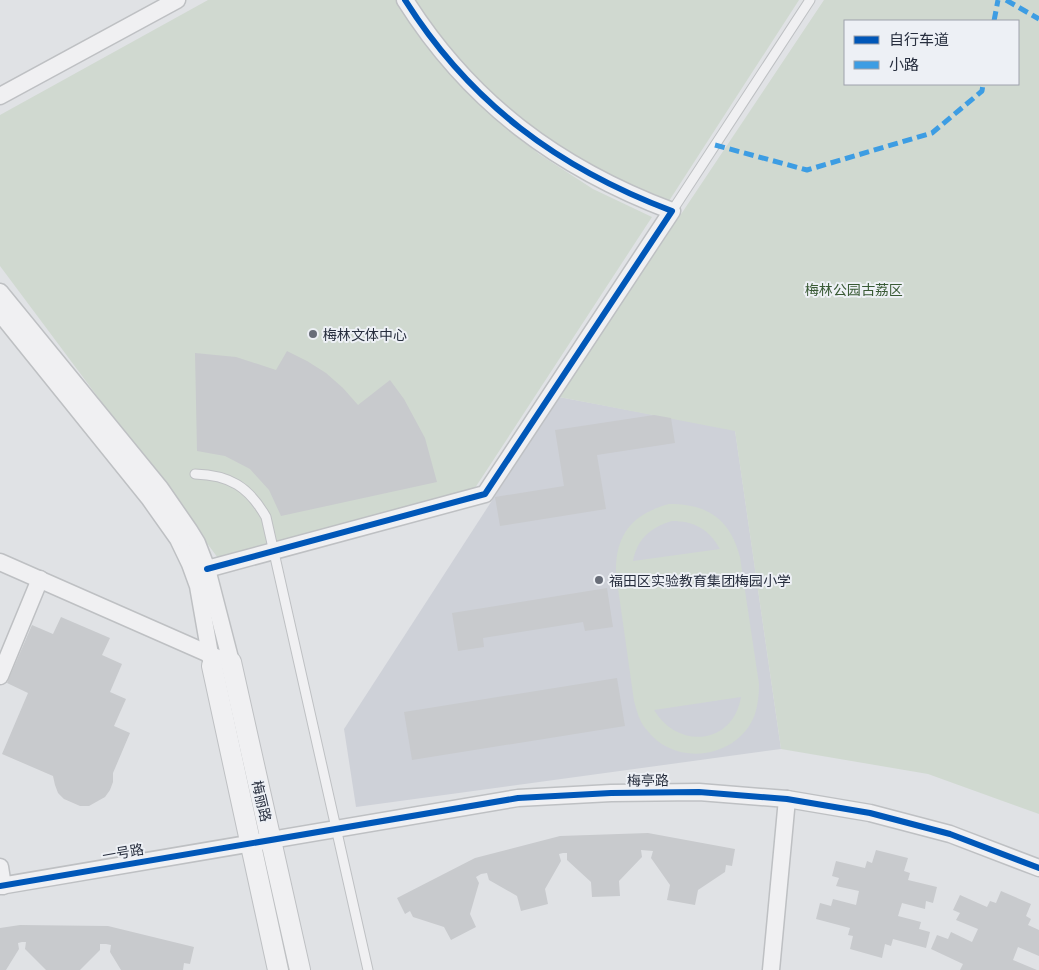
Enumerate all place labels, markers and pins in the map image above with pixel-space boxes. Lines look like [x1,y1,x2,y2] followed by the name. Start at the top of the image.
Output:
[323,325,407,344] place label: 梅林文体中心
[307,328,319,340] marker: 梅林文体中心
[609,571,791,590] place label: 福田区实验教育集团梅园小学
[593,574,605,586] marker: 福田区实验教育集团梅园小学

